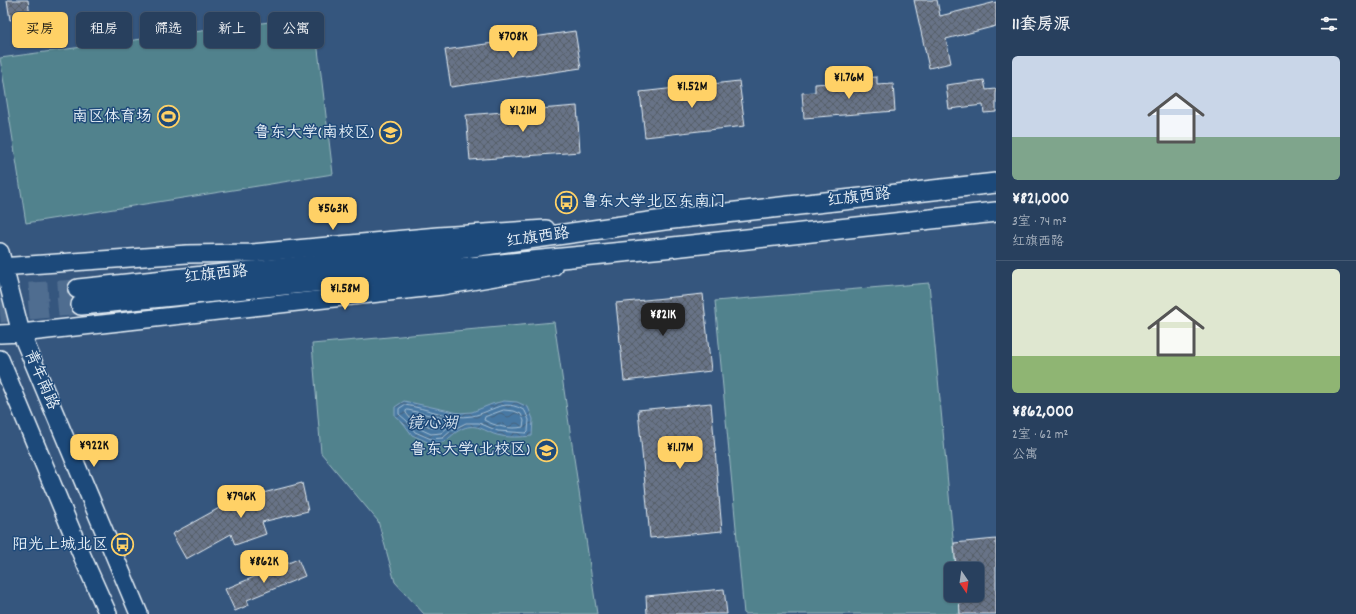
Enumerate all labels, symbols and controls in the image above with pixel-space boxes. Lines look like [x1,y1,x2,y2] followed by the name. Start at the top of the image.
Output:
[12,12,68,48] chip: 买房
[76,12,132,48] chip: 租房
[140,12,196,48] chip: 筛选
[204,12,260,48] chip: 新上
[268,12,324,48] chip: 公寓
[1318,13,1340,35] icon: filters
[1012,14,1070,38] text: 11套房源
[485,25,541,59] pin: ¥708K
[498,28,528,47] text: ¥708K
[816,66,882,100] pin: ¥1.76M
[834,69,864,88] text: ¥1.76M
[659,75,725,109] pin: ¥1.52M
[677,78,707,97] text: ¥1.52M
[1140,82,1212,154] icon: home
[490,99,556,133] pin: ¥1.21M
[509,102,537,121] text: ¥1.21M
[155,104,181,130] sports icon: 南区体育场
[72,106,152,129] place label: 南区体育场
[377,120,403,146] school or university icon: 鲁东大学(南校区)
[254,122,374,145] place label: 鲁东大学(南校区)
[826,183,892,213] street label: 红旗西路
[1012,188,1069,212] text: ¥821,000
[553,189,579,215] bus stop icon: 鲁东大学北区东南门
[582,191,726,214] place label: 鲁东大学北区东南门
[305,197,361,231] pin: ¥563K
[318,200,348,219] text: ¥563K
[1012,213,1067,232] text: 3室 · 74 m²
[505,222,571,254] street label: 红旗西路
[1012,233,1064,252] text: 红旗西路
[183,260,249,290] street label: 红旗西路
[312,277,378,311] pin: ¥1.58M
[330,280,360,299] text: ¥1.58M
[1140,295,1212,367] icon: home
[635,303,691,337] pin: ¥821K
[650,306,676,325] text: ¥821K
[18,346,64,414] street label: 青年南路
[1012,401,1074,425] text: ¥862,000
[407,413,459,437] water label: 镜心湖
[1012,426,1068,445] text: 2室 · 62 m²
[66,434,122,468] pin: ¥922K
[647,436,713,470] pin: ¥1.17M
[79,437,109,456] text: ¥922K
[533,437,559,463] school or university icon: 鲁东大学(北校区)
[410,439,530,462] place label: 鲁东大学(北校区)
[667,439,693,458] text: ¥1.17M
[1012,446,1038,465] text: 公寓
[213,485,269,519] pin: ¥796K
[226,488,256,507] text: ¥796K
[110,532,136,558] bus stop icon: 阳光上城北区
[12,534,108,557] place label: 阳光上城北区
[236,550,292,584] pin: ¥862K
[249,553,279,572] text: ¥862K
[944,562,984,602] north arrow
[944,562,984,602] map controls

